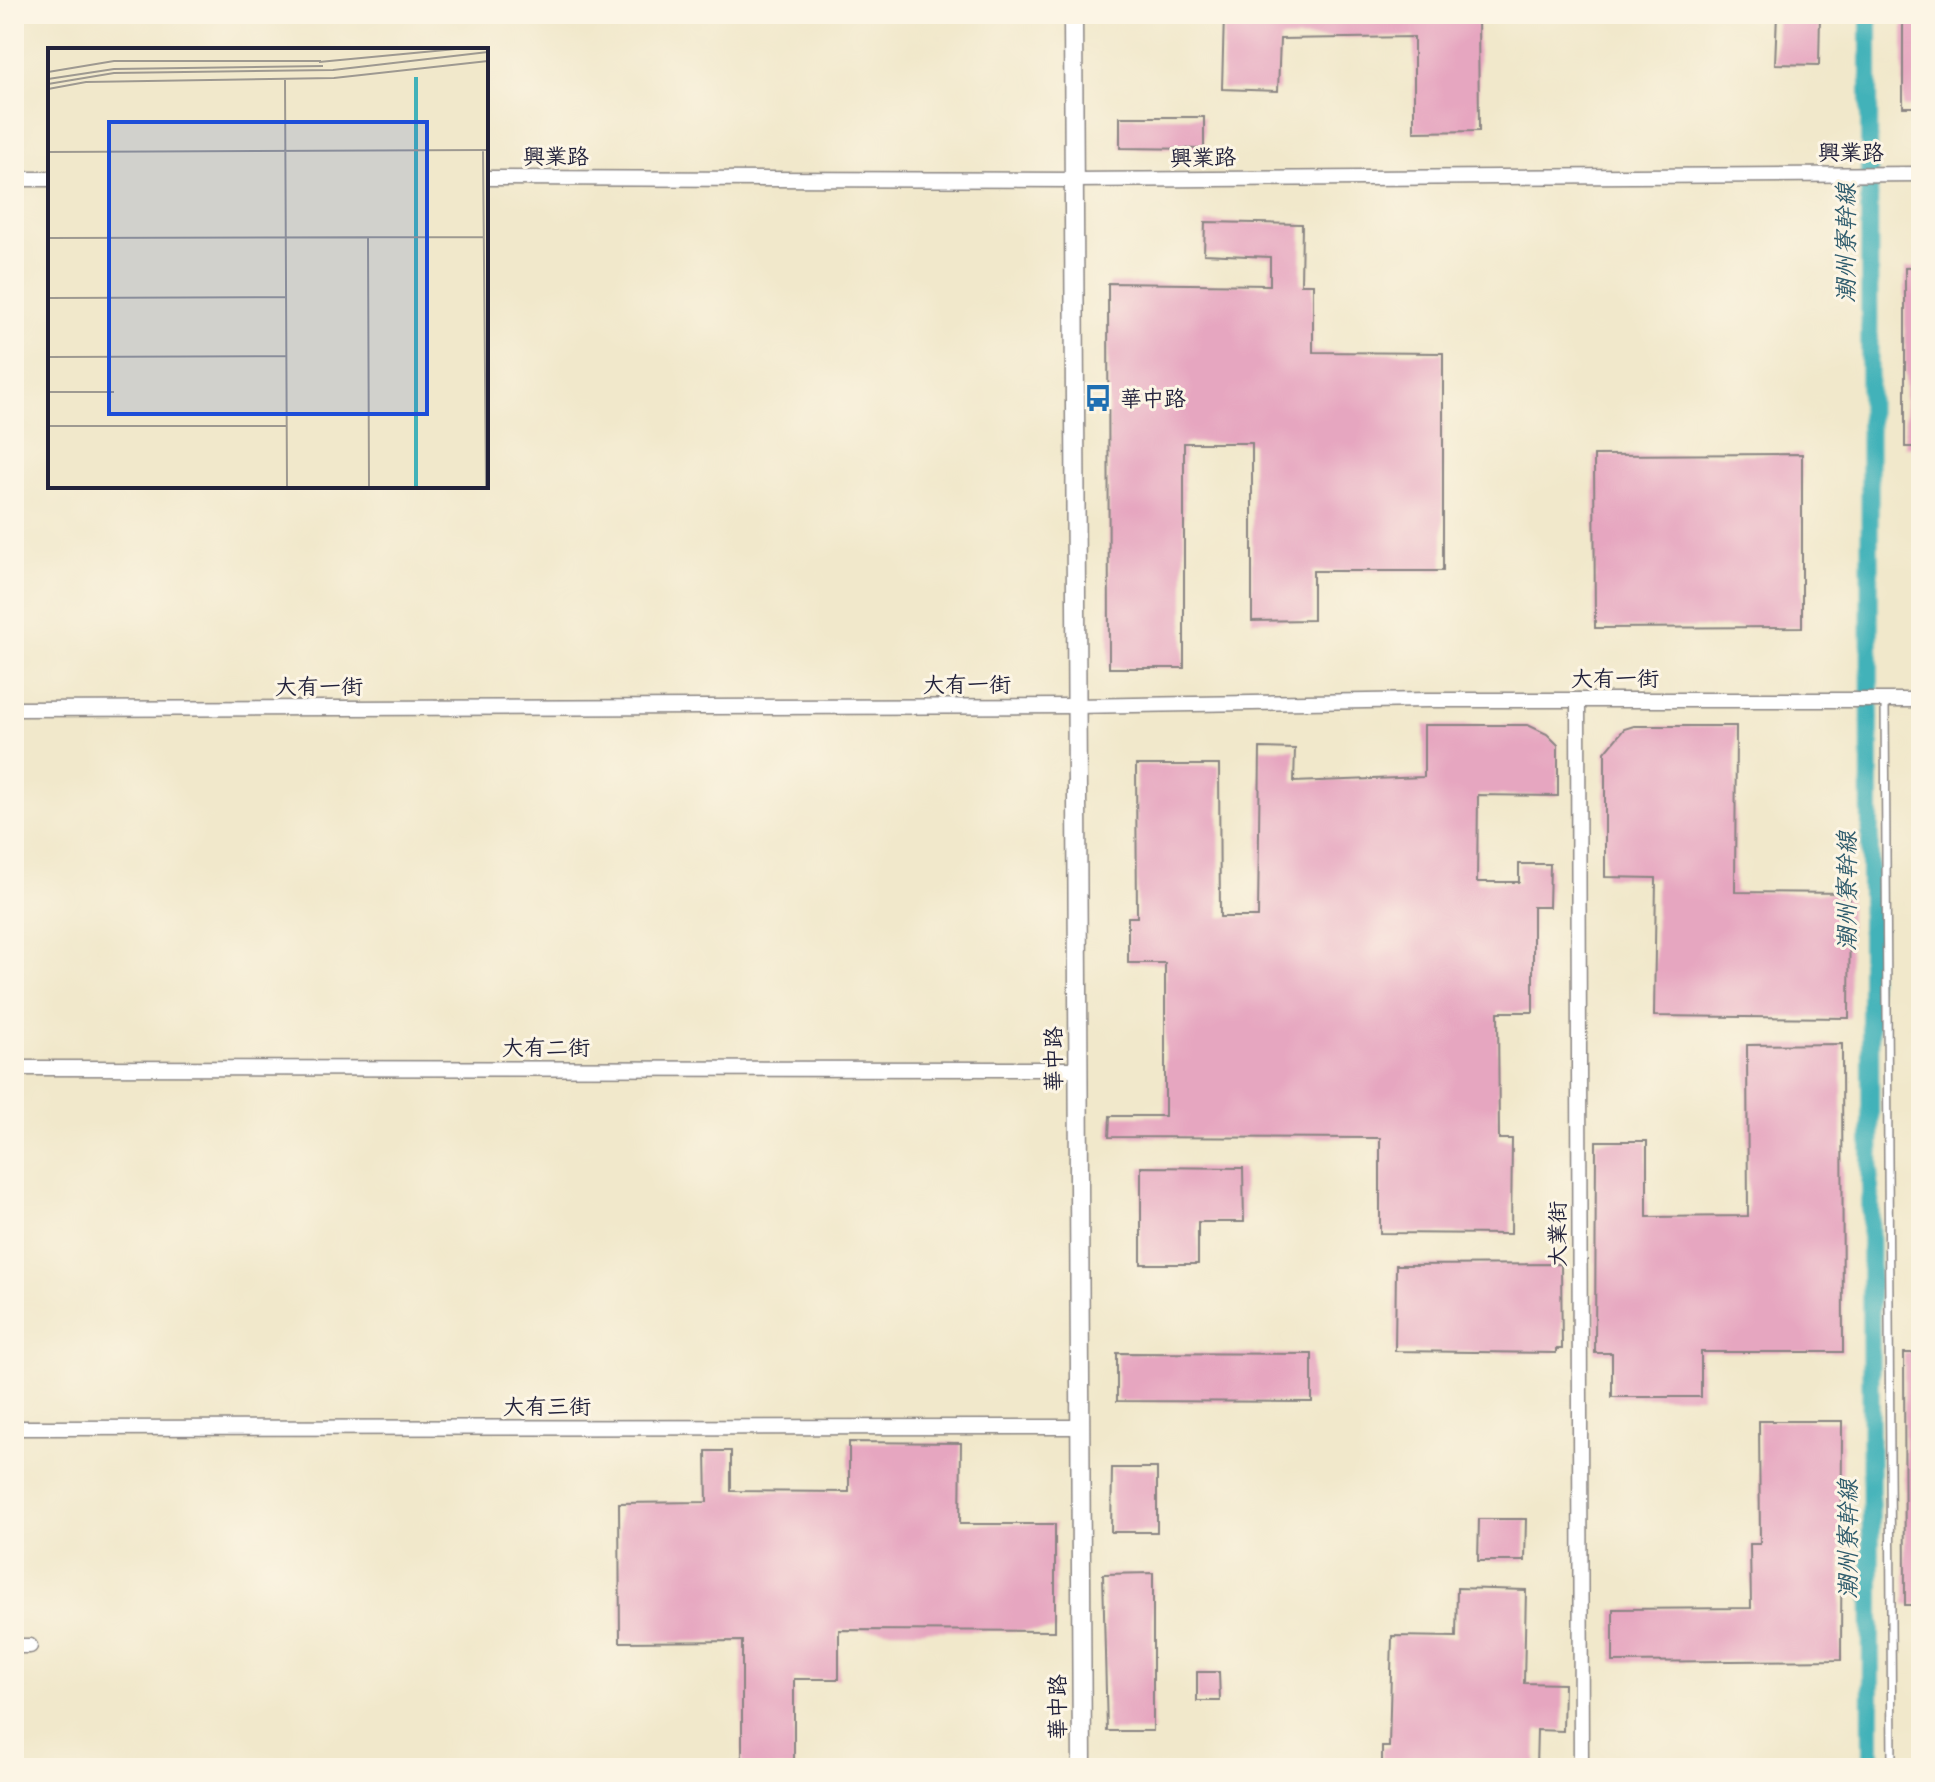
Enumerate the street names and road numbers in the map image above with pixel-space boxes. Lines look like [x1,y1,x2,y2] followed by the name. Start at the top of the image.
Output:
[1818,137,1884,167] street label: 興業路
[523,141,589,171] street label: 興業路
[1170,141,1236,173] street label: 興業路
[1571,663,1659,693] street label: 大有一街
[923,669,1011,699] street label: 大有一街
[275,671,363,701] street label: 大有一街
[1038,1026,1068,1092] street label: 華中路
[502,1032,590,1062] street label: 大有二街
[1542,1201,1572,1267] street label: 大業街
[503,1391,591,1421] street label: 大有三街
[1042,1674,1072,1740] street label: 華中路

